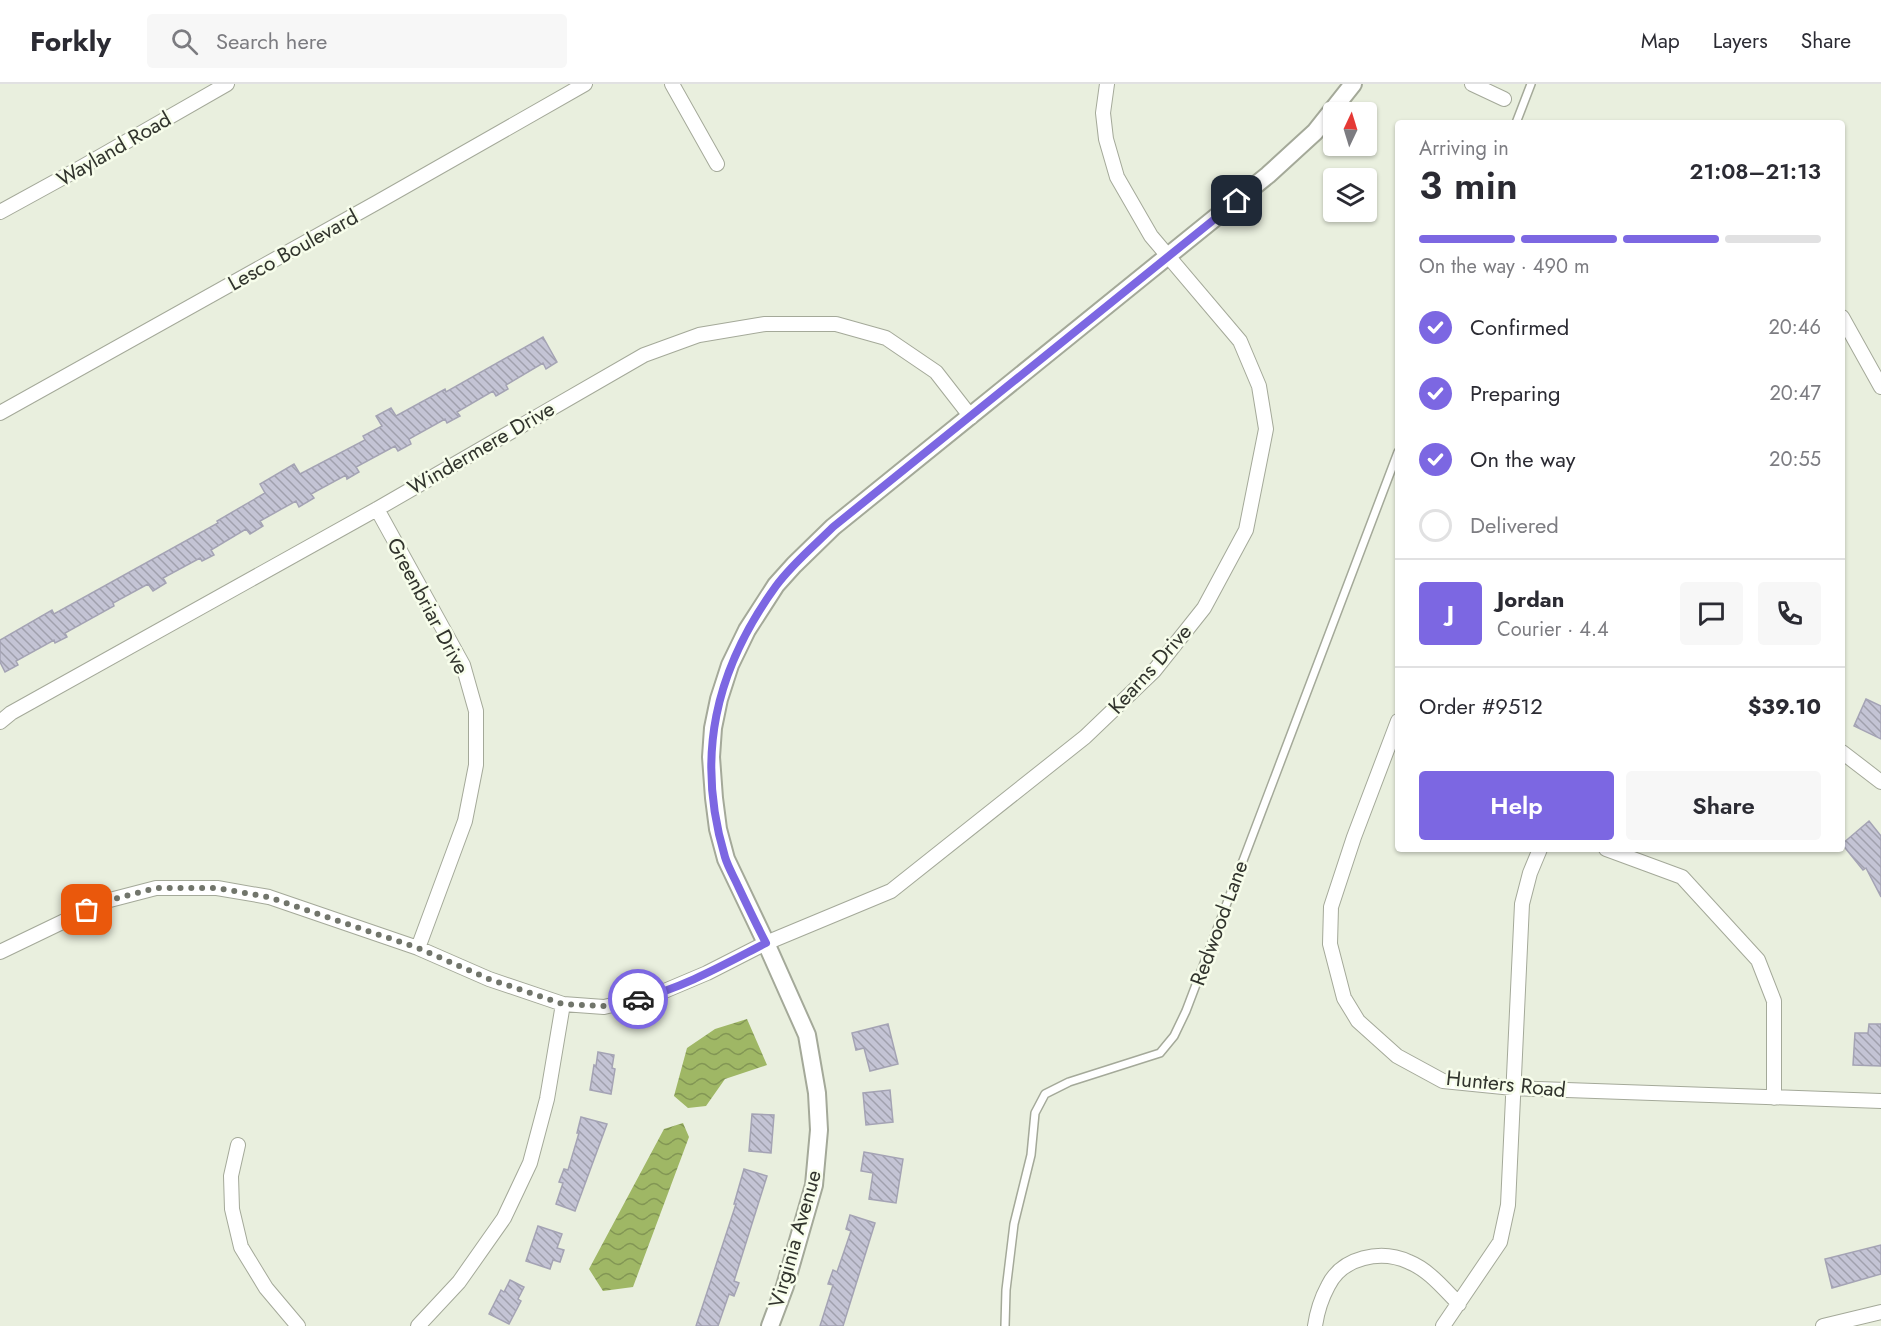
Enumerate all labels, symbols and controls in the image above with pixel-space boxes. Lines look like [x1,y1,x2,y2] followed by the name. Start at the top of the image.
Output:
[147,14,567,68] search box
[30,21,111,62] text: Forkly
[168,25,201,58] icon: search
[216,25,327,57] text: Search here
[1641,26,1680,56] text: Map
[1713,26,1768,56] text: Layers
[1801,26,1851,56] text: Share
[1323,102,1377,156] north arrow
[1323,102,1377,222] map controls
[51,104,177,194] street label: Wayland Road
[1419,134,1509,163] text: Arriving in
[1690,155,1821,187] text: 21:08–21:13
[1419,157,1518,214] text: 3 min
[1323,168,1377,222] button: layers
[1211,175,1262,226] pin
[1220,184,1253,217] icon: home
[222,202,364,298] street label: Lesco Boulevard
[1419,252,1590,281] text: On the way · 490 m
[1419,311,1452,344] icon: check
[1470,311,1569,343] text: Confirmed
[1768,313,1821,342] text: 20:46
[1419,377,1452,410] icon: check
[1470,377,1561,409] text: Preparing
[1769,379,1821,408] text: 20:47
[402,394,560,502] street label: Windermere Drive
[1419,443,1452,476] icon: check
[1470,443,1575,475] text: On the way
[1769,445,1821,474] text: 20:55
[1470,509,1559,541] text: Delivered
[379,532,477,680] street label: Greenbriar Drive
[1680,582,1743,645] button: chat
[1758,582,1821,645] button: phone
[1497,583,1564,615] text: Jordan
[1447,597,1454,629] text: J
[1497,615,1609,644] text: Courier · 4.4
[1101,617,1199,721] street label: Kearns Drive
[1419,690,1543,722] text: Order #9512
[1748,690,1821,722] text: $39.10
[1419,771,1614,840] button: Help
[1626,771,1821,840] button: Share
[1182,856,1256,990] street label: Redwood Lane
[61,884,112,935] pin
[70,893,103,926] icon: bag
[608,969,668,1029] courier
[622,983,655,1016] icon: car
[1445,1063,1567,1105] street label: Hunters Road
[761,1166,829,1311] street label: Virginia Avenue

